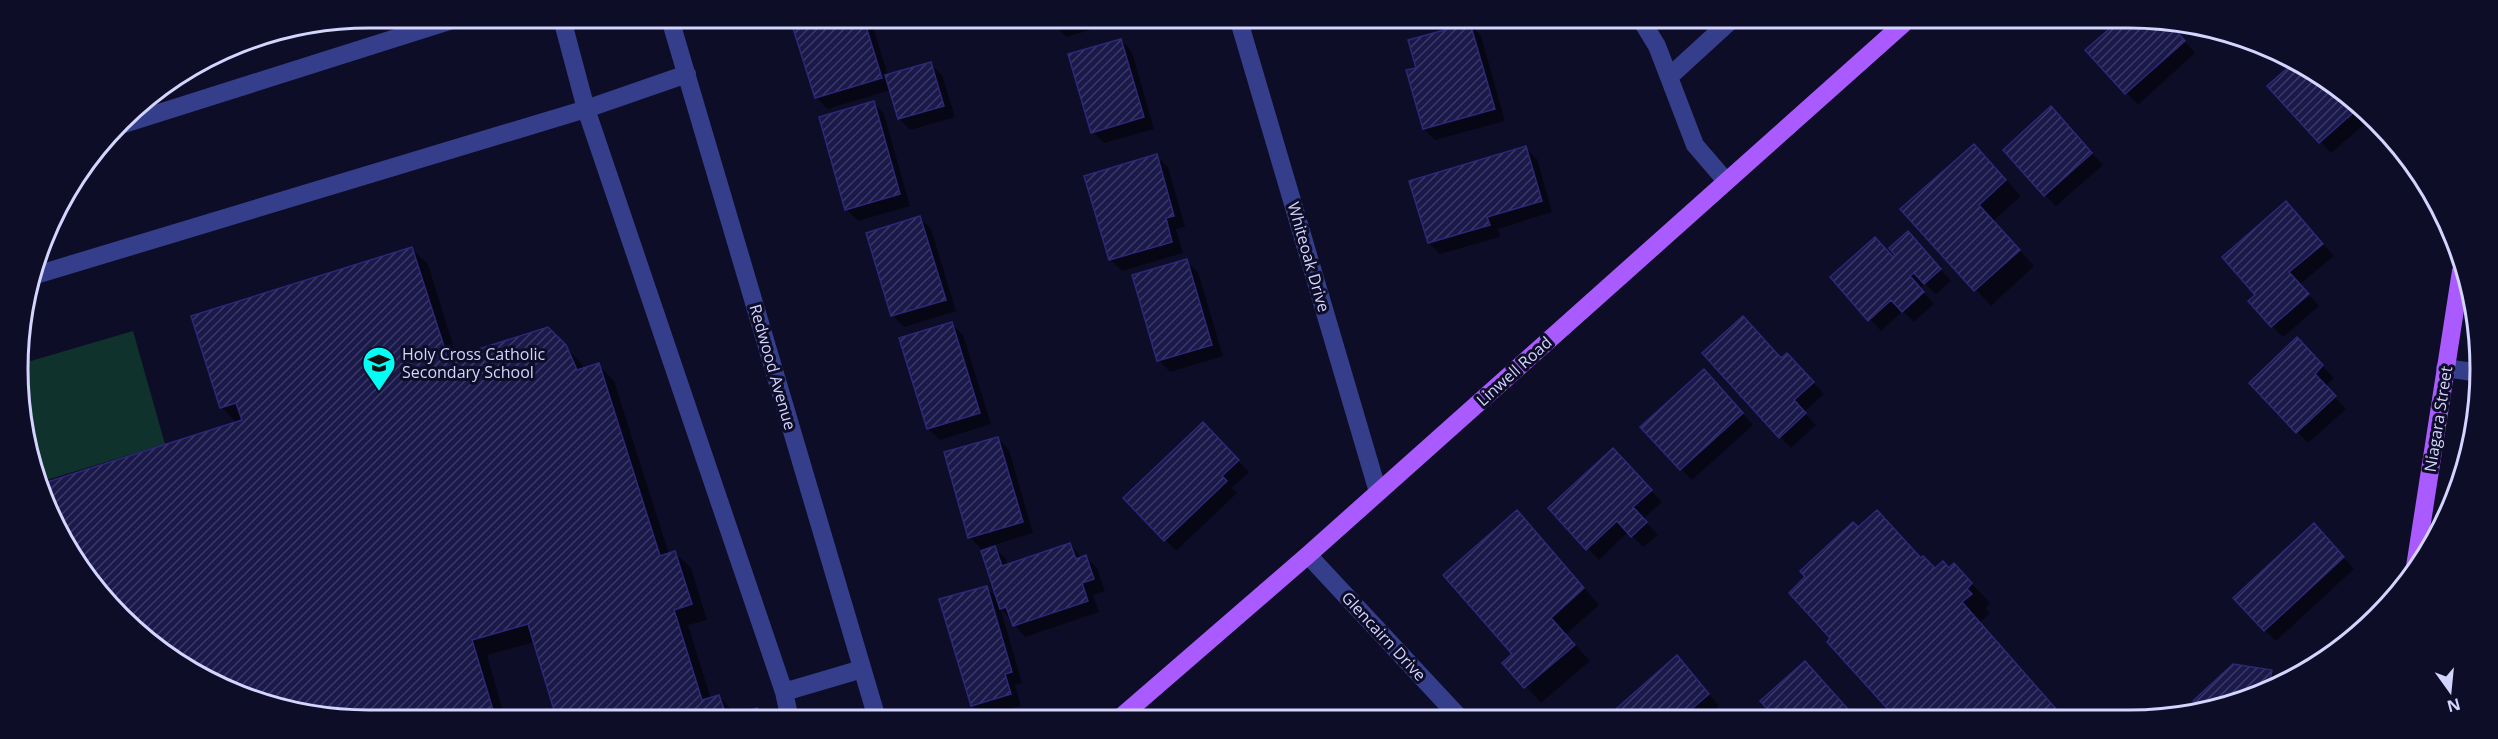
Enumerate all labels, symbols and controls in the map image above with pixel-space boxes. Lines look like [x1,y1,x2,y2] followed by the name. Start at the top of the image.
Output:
[1283,199,1335,315] street label: Whiteoak Drive
[745,302,801,432] street label: Redwood Avenue
[1472,331,1556,411] street label: Linwell Road
[402,343,545,383] place label: Holy Cross Catholic Secondary School
[361,345,397,392] school or university icon: Holy Cross Catholic Secondary School
[2419,364,2457,473] street label: Niagara Street
[1337,587,1431,685] street label: Glencairn Drive
[2420,661,2480,721] north arrow
[2445,693,2463,718] text: N

